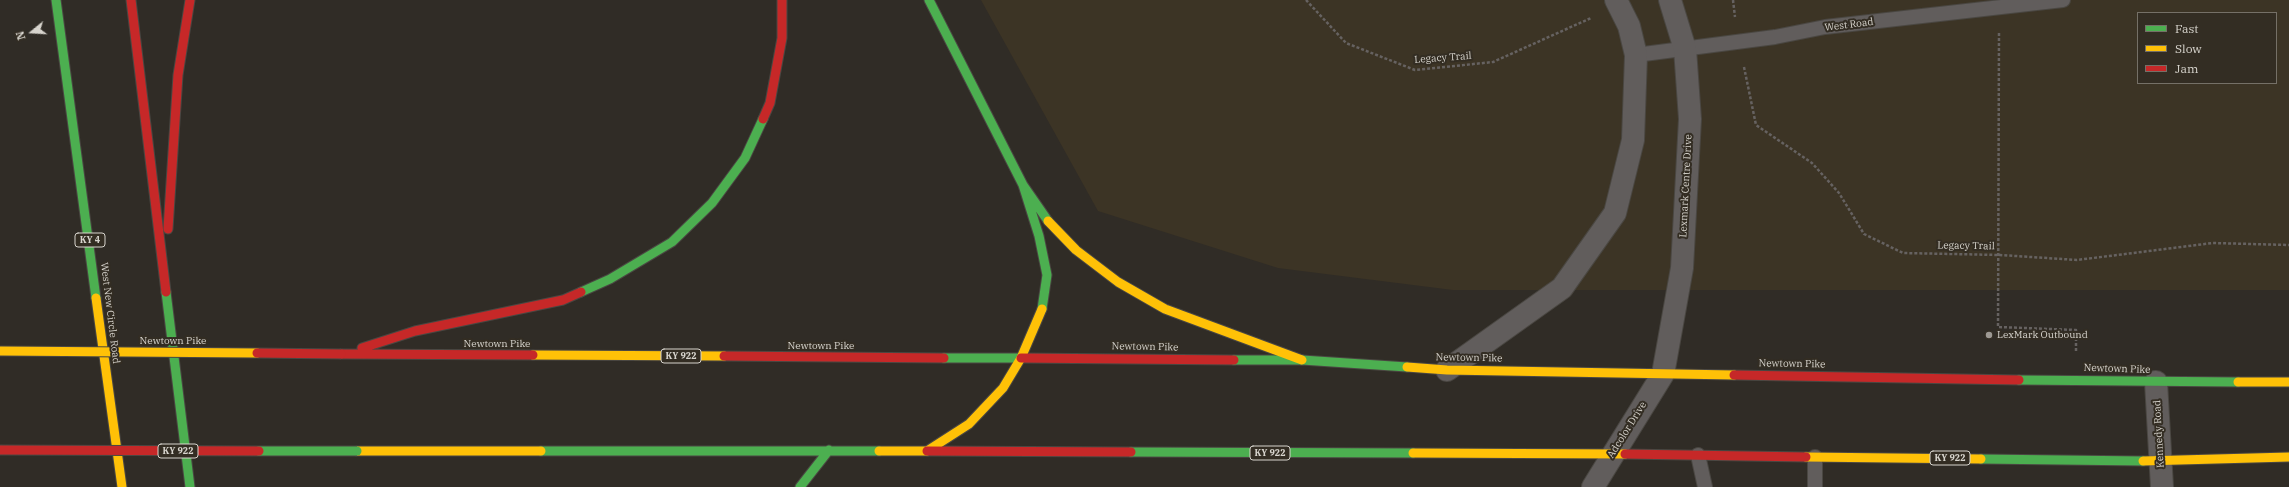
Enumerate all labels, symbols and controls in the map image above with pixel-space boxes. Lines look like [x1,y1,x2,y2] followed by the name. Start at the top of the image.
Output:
[12,12,52,52] north arrow
[2137,12,2277,84] legend
[1824,16,1874,34] street label: West Road
[2175,21,2199,36] text: Fast
[13,29,29,42] text: N
[2175,41,2202,56] text: Slow
[1414,50,1472,66] street label: Legacy Trail
[2175,61,2198,76] text: Jam
[1677,134,1695,238] street label: Lexmark Centre Drive
[75,233,105,247] road number: KY 4
[1937,240,1995,252] street label: Legacy Trail
[98,262,122,364] street label: West New Circle Road
[1997,329,2088,341] place label: LexMark Outbound
[1984,330,1994,340] marker: LexMark Outbound
[140,335,206,347] street label: Newtown Pike
[464,338,530,350] street label: Newtown Pike
[788,340,854,352] street label: Newtown Pike
[1111,340,1179,354] street label: Newtown Pike
[661,349,701,363] road number: KY 922
[1435,351,1503,365] street label: Newtown Pike
[1758,357,1826,371] street label: Newtown Pike
[2083,362,2151,376] street label: Newtown Pike
[1605,400,1649,460] street label: Adcolor Drive
[2151,400,2167,468] street label: Kennedy Road
[158,444,198,458] road number: KY 922
[1250,446,1290,460] road number: KY 922
[1930,451,1970,465] road number: KY 922

